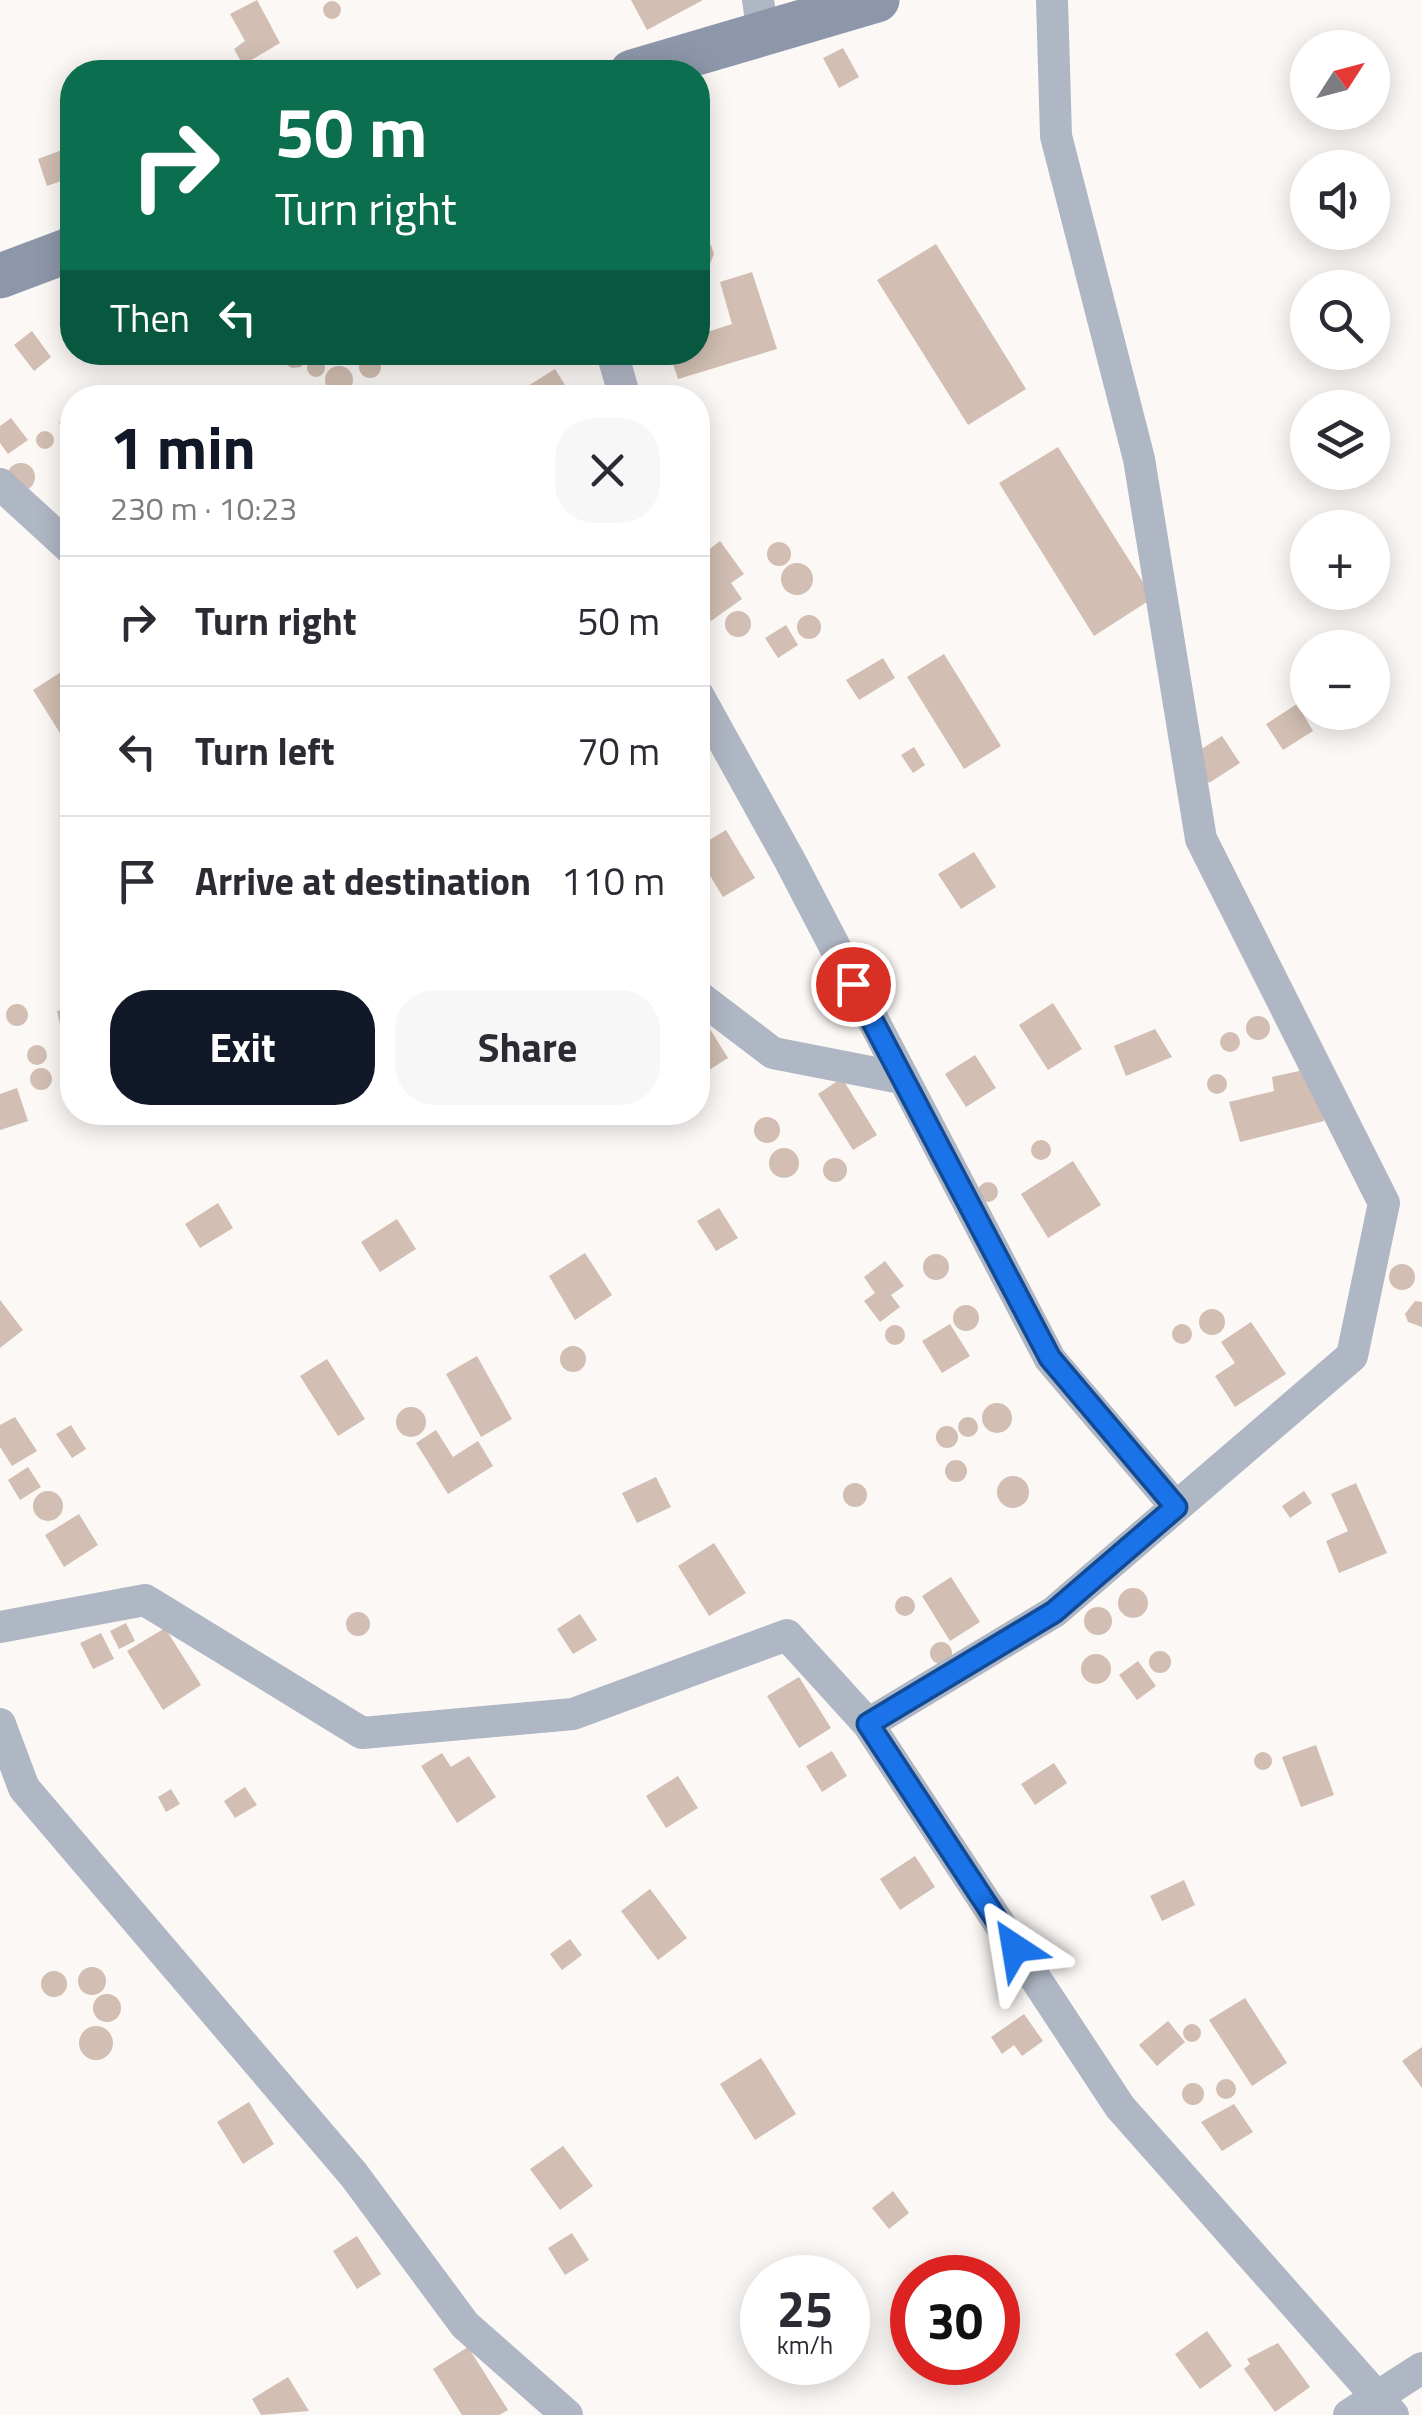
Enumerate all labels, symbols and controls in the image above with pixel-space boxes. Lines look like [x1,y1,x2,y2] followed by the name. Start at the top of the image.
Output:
[1290,30,1390,130] north arrow
[1290,30,1390,730] map controls
[275,78,428,184] text: 50 m
[110,100,240,230] icon: right
[1290,150,1390,250] button: sound
[275,174,457,242] text: Turn right
[1290,270,1390,370] button: search
[110,289,190,347] text: Then
[210,290,265,345] icon: left
[1290,390,1390,490] button: layers
[110,401,256,492] text: 1 min
[555,418,660,523] button: close
[110,484,297,532] text: 230 m · 10:23
[1290,510,1390,610] button: +
[195,592,357,650] text: Turn right
[577,592,660,650] text: 50 m
[110,594,165,649] icon: right
[1290,630,1390,730] button: −
[195,722,335,780] text: Turn left
[577,722,660,780] text: 70 m
[110,724,165,779] icon: left
[195,852,531,910] text: Arrive at destination
[561,852,665,910] text: 110 m
[110,854,165,909] icon: arrive
[811,942,896,1027] pin
[826,957,881,1012] icon: arrive
[110,990,375,1105] button: Exit
[395,990,660,1105] button: Share
[963,1896,1067,2000] position arrow
[890,2255,1020,2385] speed limit sign: 30
[777,2270,833,2346] text: 25
[777,2326,833,2364] text: km/h

